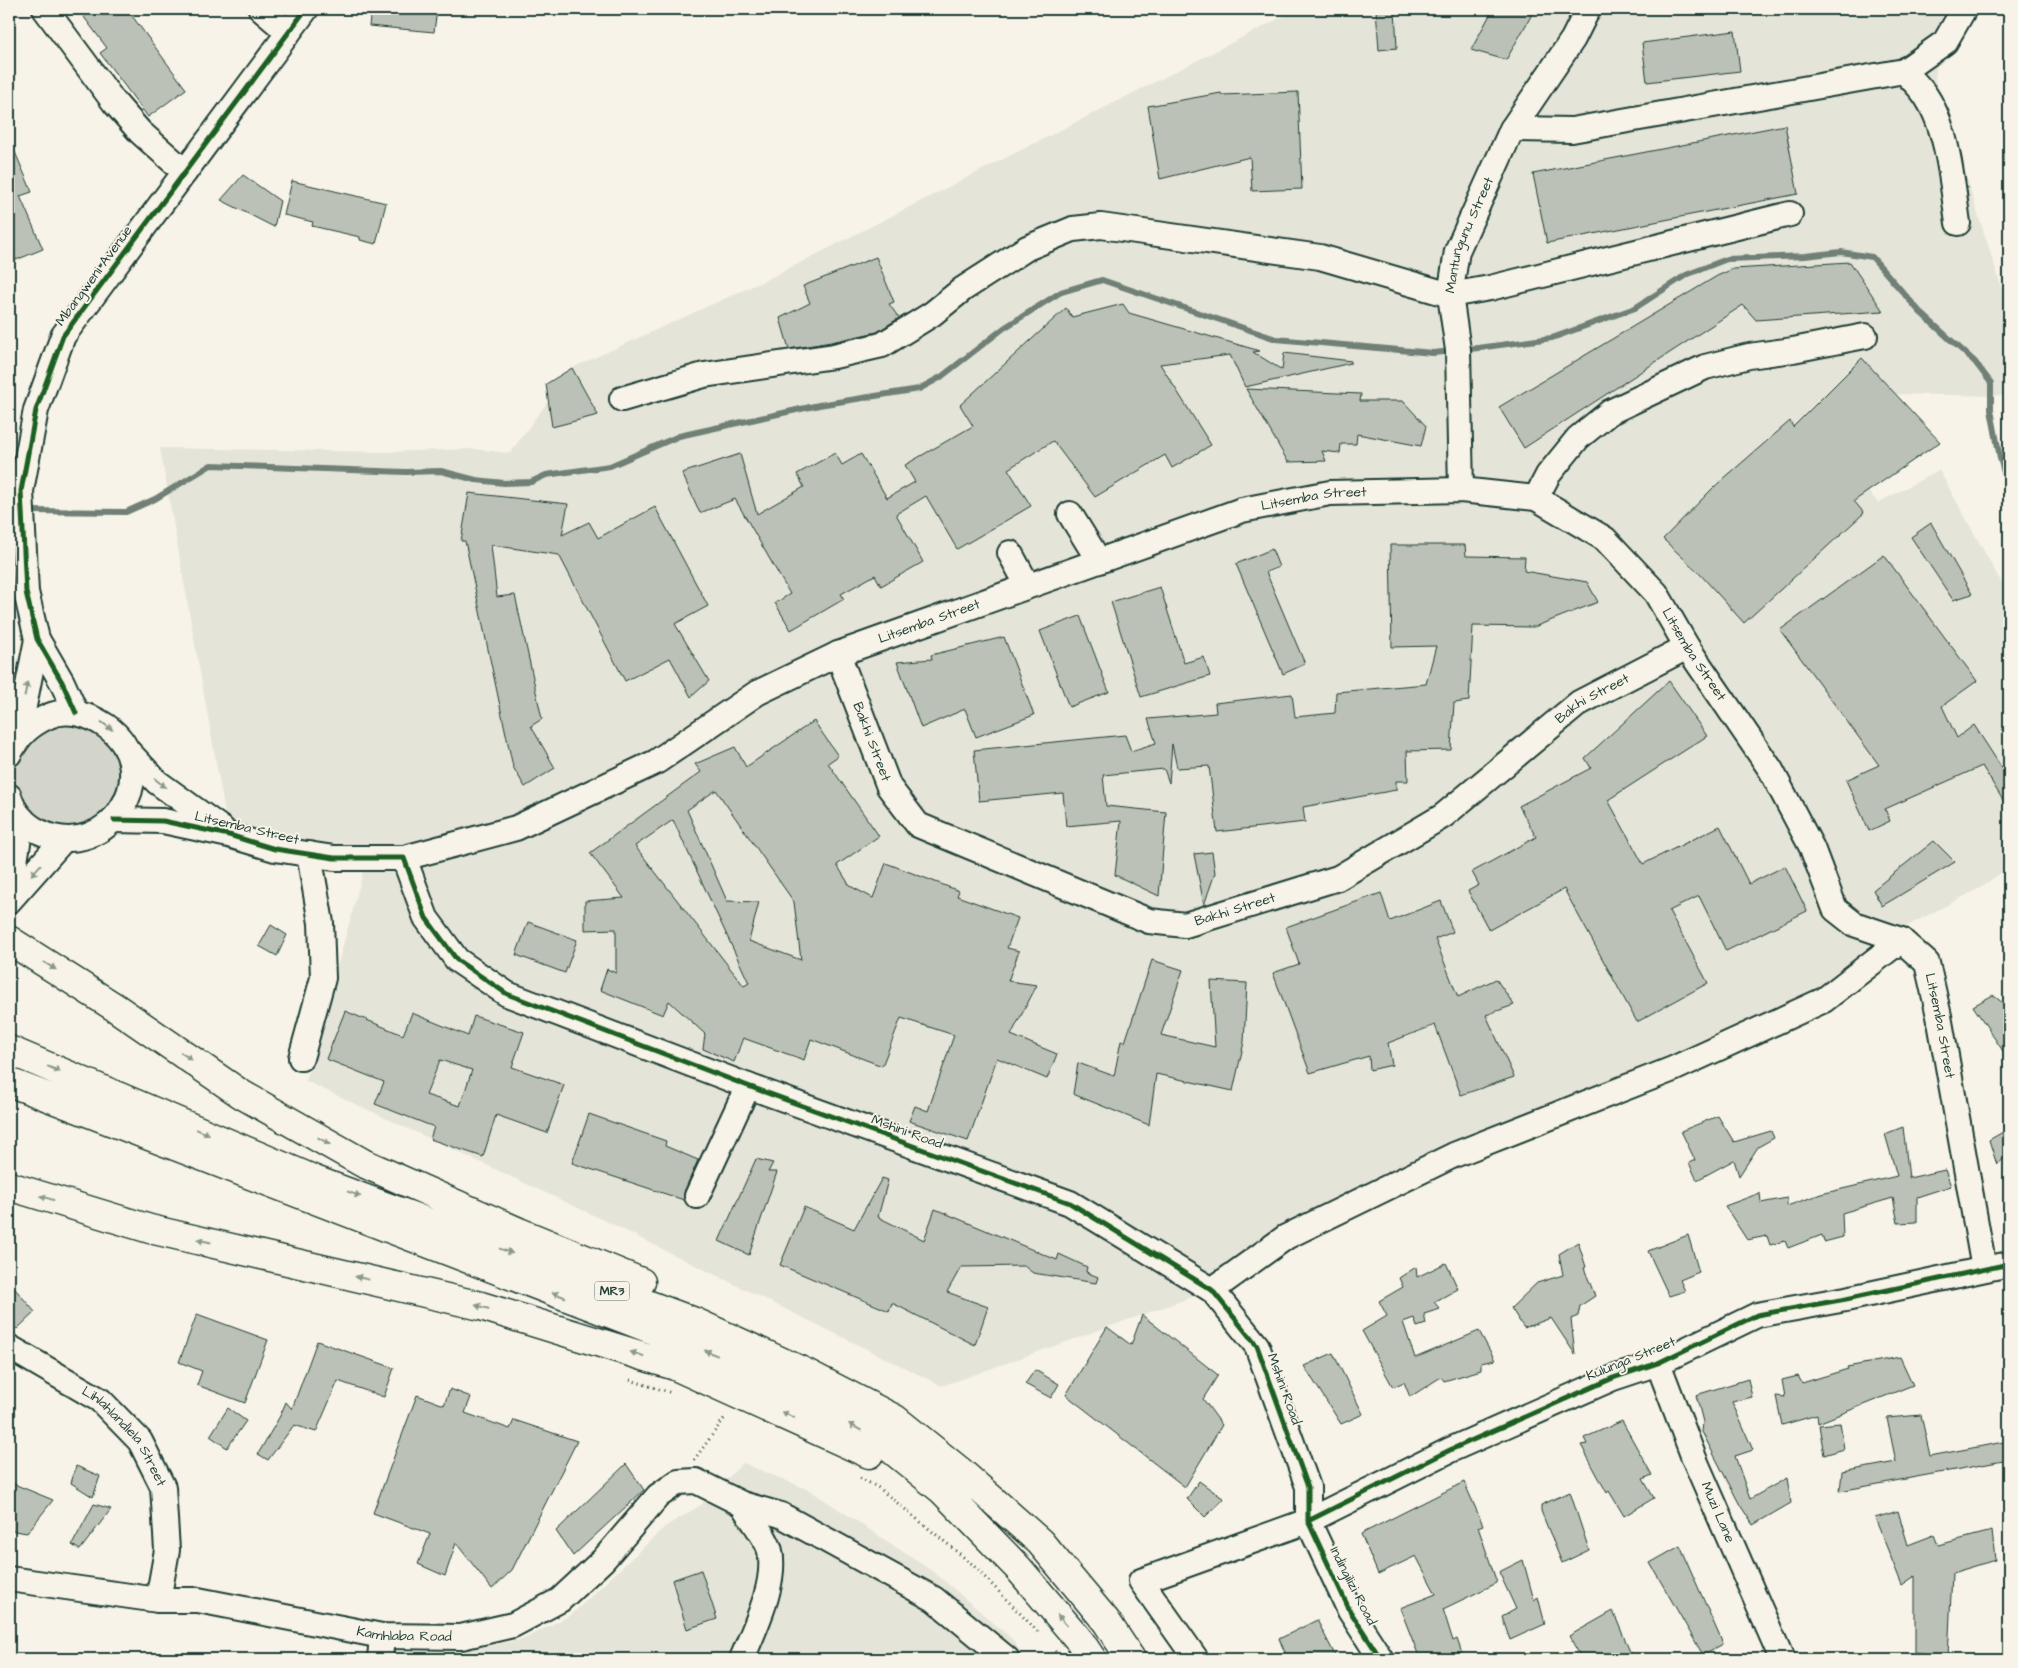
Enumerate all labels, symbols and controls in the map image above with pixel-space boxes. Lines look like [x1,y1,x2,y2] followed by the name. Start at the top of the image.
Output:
[1440,173,1499,295] street label: Mantungunu Street
[51,221,138,330] street label: Mbangweni Avenue
[1259,482,1367,516] street label: Litsemba Street
[876,594,983,649] street label: Litsemba Street
[1657,604,1731,705] street label: Litsemba Street
[1551,668,1633,729] street label: Bakhi Street
[23,681,31,697] one-way arrow
[847,699,896,785] street label: Bakhi Street
[100,721,113,732] one-way arrow
[154,778,167,789] one-way arrow
[193,806,302,850] street label: Litsemba Street
[30,863,42,875] one-way arrow
[1192,888,1278,931] street label: Bakhi Street
[43,962,57,971] one-way arrow
[1920,971,1960,1080] street label: Litsemba Street
[179,1051,192,1061] one-way arrow
[47,1065,61,1073] one-way arrow
[869,1110,945,1154] street label: Mshini Road
[196,1129,210,1137] one-way arrow
[316,1137,331,1145] one-way arrow
[346,1191,361,1198] one-way arrow
[40,1194,55,1202] one-way arrow
[196,1237,212,1245] one-way arrow
[499,1247,514,1255] one-way arrow
[355,1274,370,1282] one-way arrow
[594,1282,630,1300] road number: MR3
[551,1291,566,1299] one-way arrow
[474,1303,489,1311] one-way arrow
[1583,1332,1679,1386] street label: Kulunga Street
[704,1348,718,1356] one-way arrow
[630,1350,645,1358] one-way arrow
[1262,1351,1306,1427] street label: Mshini Road
[78,1382,171,1490] street label: Lihlahlandlela Street
[781,1411,795,1419] one-way arrow
[848,1423,863,1431] one-way arrow
[1696,1479,1740,1546] street label: Muzi Lane
[1325,1543,1381,1629] street label: Indingilizi Road
[1057,1614,1068,1627] one-way arrow
[355,1621,452,1647] street label: Kamhlaba Road

